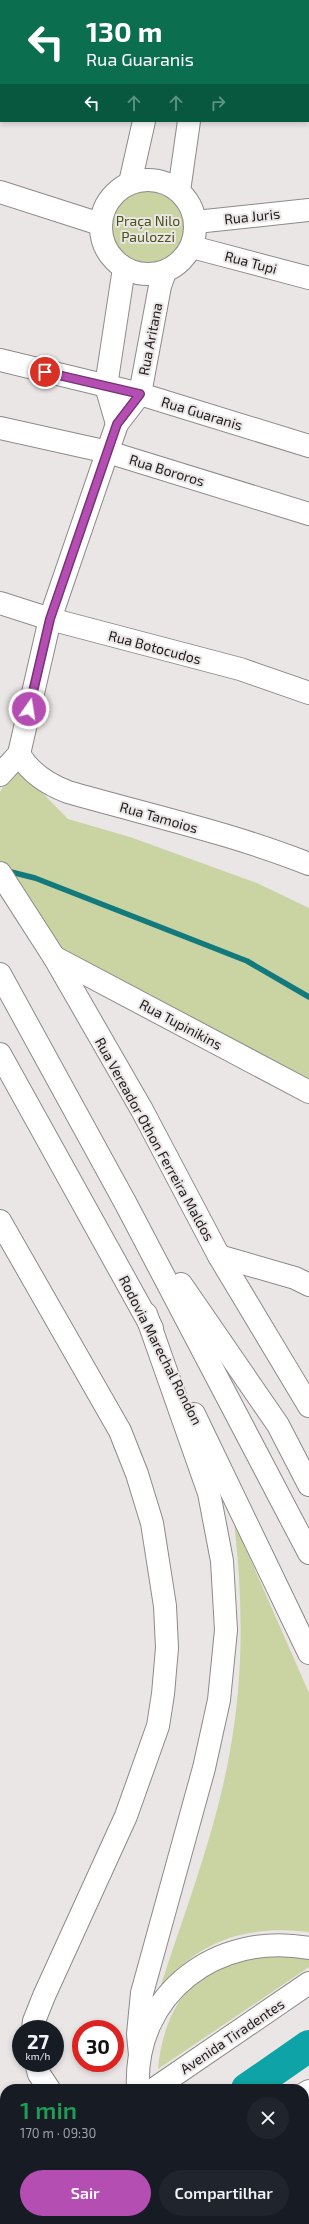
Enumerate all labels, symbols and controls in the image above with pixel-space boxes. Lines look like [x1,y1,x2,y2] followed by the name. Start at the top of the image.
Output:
[86,14,162,48] text: 130 m
[20,16,72,68] icon: left
[86,48,194,70] text: Rua Guaranis
[81,92,103,114] icon: left
[123,92,145,114] icon: ahead
[165,92,187,114] icon: ahead
[207,92,229,114] icon: right
[223,205,281,227] street label: Rua Juris
[116,212,180,245] park label: Praça Nilo Paulozzi
[223,247,279,277] street label: Rua Tupi
[135,301,165,377] street label: Rua Aritana
[28,355,62,389] pin
[34,361,56,383] icon: arrive
[159,393,245,433] street label: Rua Guaranis
[127,450,207,490] street label: Rua Bororos
[107,626,203,668] street label: Rua Botocudos
[8,688,50,730] position arrow
[118,798,200,836] street label: Rua Tamoios
[137,995,225,1053] street label: Rua Tupinikins
[92,1034,218,1244] street label: Rua Vereador Othon Ferreira Maldos
[116,1272,206,1428] street label: Rodovia Marechal Rondon
[177,1995,287,2077] street label: Avenida Tiradentes
[72,2020,124,2072] speed limit sign: 30
[27,2029,49,2053] text: 27
[26,2050,50,2062] text: km/h
[20,2095,77,2124] text: 1 min
[247,2097,289,2139] button: close
[20,2125,96,2141] text: 170 m · 09:30
[20,2170,151,2216] button: Sair
[159,2170,289,2216] button: Compartilhar

